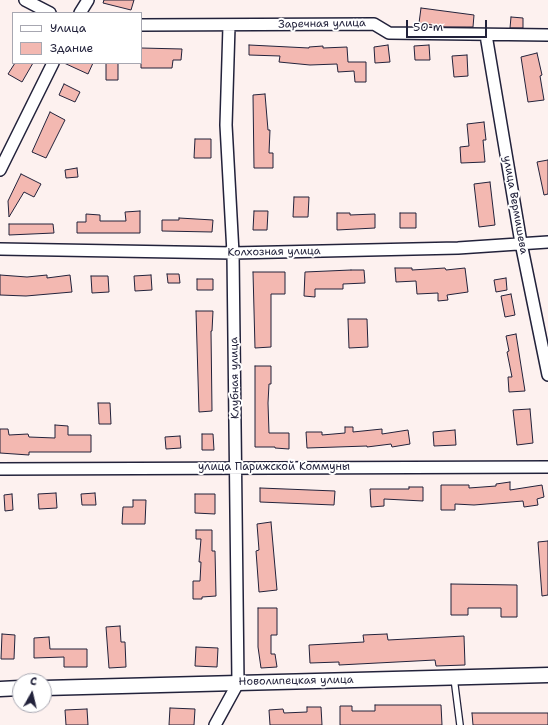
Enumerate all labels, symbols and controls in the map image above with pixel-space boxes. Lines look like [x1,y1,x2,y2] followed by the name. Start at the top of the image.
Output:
[12,12,142,64] legend
[408,12,489,38] scale bar
[278,17,366,31] street label: Заречная улица
[413,19,443,35] text: 50 m
[50,20,86,36] text: Улица
[50,40,93,56] text: Здание
[500,155,530,255] street label: улица Вермишева
[227,245,321,259] street label: Колхозная улица
[228,337,242,419] street label: Клубная улица
[198,460,350,474] street label: улица Парижской Коммуны
[12,673,52,713] north arrow
[238,673,354,689] street label: Новолипецкая улица
[29,674,38,690] text: С

